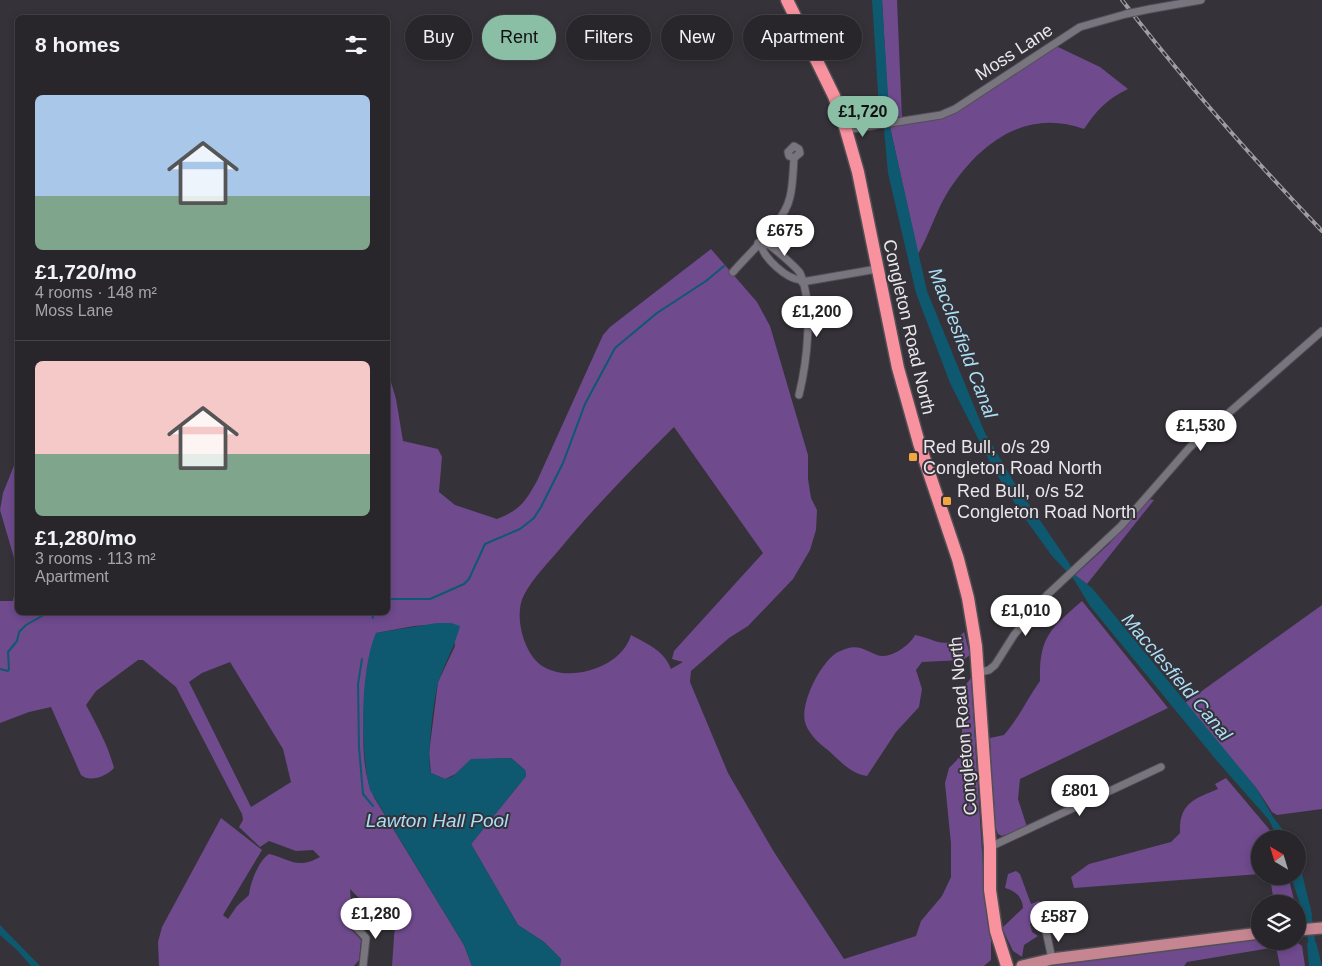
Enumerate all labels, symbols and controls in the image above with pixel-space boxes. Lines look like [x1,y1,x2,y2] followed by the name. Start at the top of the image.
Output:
[405,15,472,60] chip: Buy
[482,15,556,60] chip: Rent
[566,15,651,60] chip: Filters
[661,15,733,60] chip: New
[743,15,862,60] chip: Apartment
[972,20,1056,84] street label: Moss Lane
[342,31,370,59] icon: filters
[35,33,120,56] text: 8 homes
[822,96,904,138] pin: £1,720
[839,103,887,120] text: £1,720
[158,128,248,218] icon: home
[755,214,815,257] pin: £675
[767,222,803,239] text: £675
[879,237,939,417] street label: Congleton Road North
[35,260,137,283] text: £1,720/mo
[925,265,1002,422] water label: Macclesfield Canal
[35,284,157,301] text: 4 rooms · 148 m²
[776,296,858,338] pin: £1,200
[35,302,113,319] text: Moss Lane
[793,303,841,320] text: £1,200
[158,393,248,483] icon: home
[1160,410,1242,452] pin: £1,530
[1177,417,1225,434] text: £1,530
[923,437,1102,478] place label: Red Bull, o/s 29 Congleton Road North
[907,451,919,463] marker: Red Bull, o/s 29 Congleton Road North
[957,481,1136,522] place label: Red Bull, o/s 52 Congleton Road North
[941,495,953,507] marker: Red Bull, o/s 52 Congleton Road North
[35,526,137,549] text: £1,280/mo
[35,550,156,567] text: 3 rooms · 113 m²
[35,568,109,585] text: Apartment
[985,594,1067,637] pin: £1,010
[1002,602,1050,619] text: £1,010
[1118,609,1237,745] water label: Macclesfield Canal
[945,636,981,816] street label: Congleton Road North
[1050,774,1110,817] pin: £801
[1062,782,1098,799] text: £801
[366,810,509,831] water label: Lawton Hall Pool
[1251,830,1306,885] north arrow
[1251,830,1306,950] map controls
[1251,895,1306,950] button: layers
[335,898,417,940] pin: £1,280
[1029,900,1089,943] pin: £587
[352,905,400,922] text: £1,280
[1041,908,1077,925] text: £587

